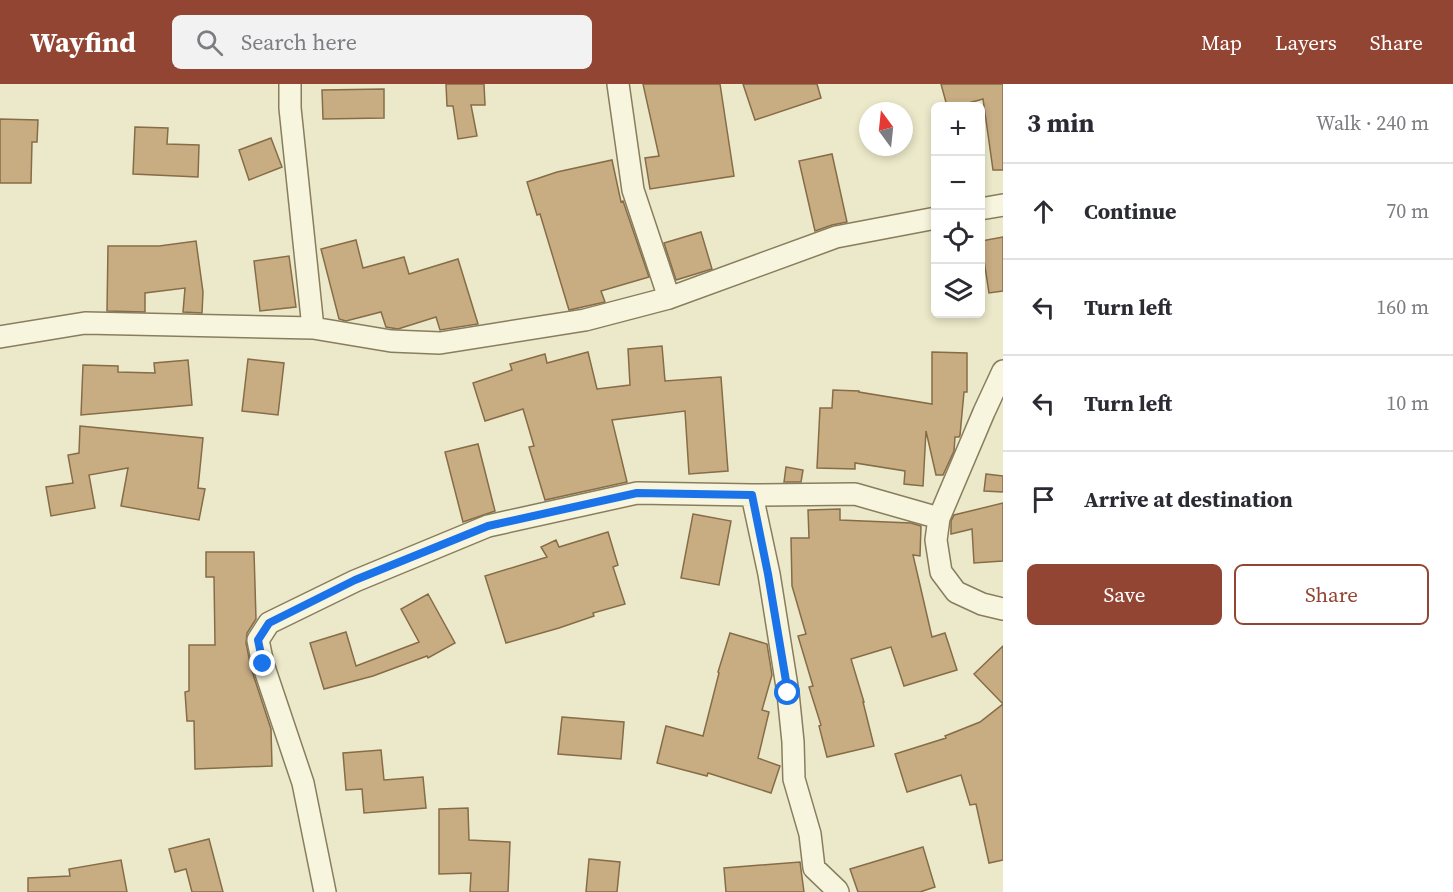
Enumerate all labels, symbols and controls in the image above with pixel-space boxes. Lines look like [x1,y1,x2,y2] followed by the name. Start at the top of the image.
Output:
[172,15,592,69] search box
[30,23,136,61] text: Wayfind
[193,26,226,59] icon: search
[241,27,357,57] text: Search here
[1201,28,1242,57] text: Map
[1275,28,1337,57] text: Layers
[1370,28,1423,57] text: Share
[859,102,913,156] north arrow
[931,102,985,318] map controls
[931,102,985,156] button: +
[1027,105,1094,141] text: 3 min
[1316,109,1429,137] text: Walk · 240 m
[931,156,985,210] button: −
[1027,195,1060,228] icon: ahead
[1084,196,1177,226] text: Continue
[1386,197,1429,225] text: 70 m
[931,210,985,264] button: locate
[931,264,985,318] button: layers
[1027,291,1060,324] icon: left
[1084,292,1172,322] text: Turn left
[1376,293,1429,321] text: 160 m
[1027,387,1060,420] icon: left
[1084,388,1172,418] text: Turn left
[1386,389,1429,417] text: 10 m
[1027,483,1060,516] icon: arrive
[1084,484,1293,514] text: Arrive at destination
[1027,564,1222,625] button: Save
[1234,564,1429,625] button: Share
[249,650,275,676] route end
[774,679,800,705] route start

